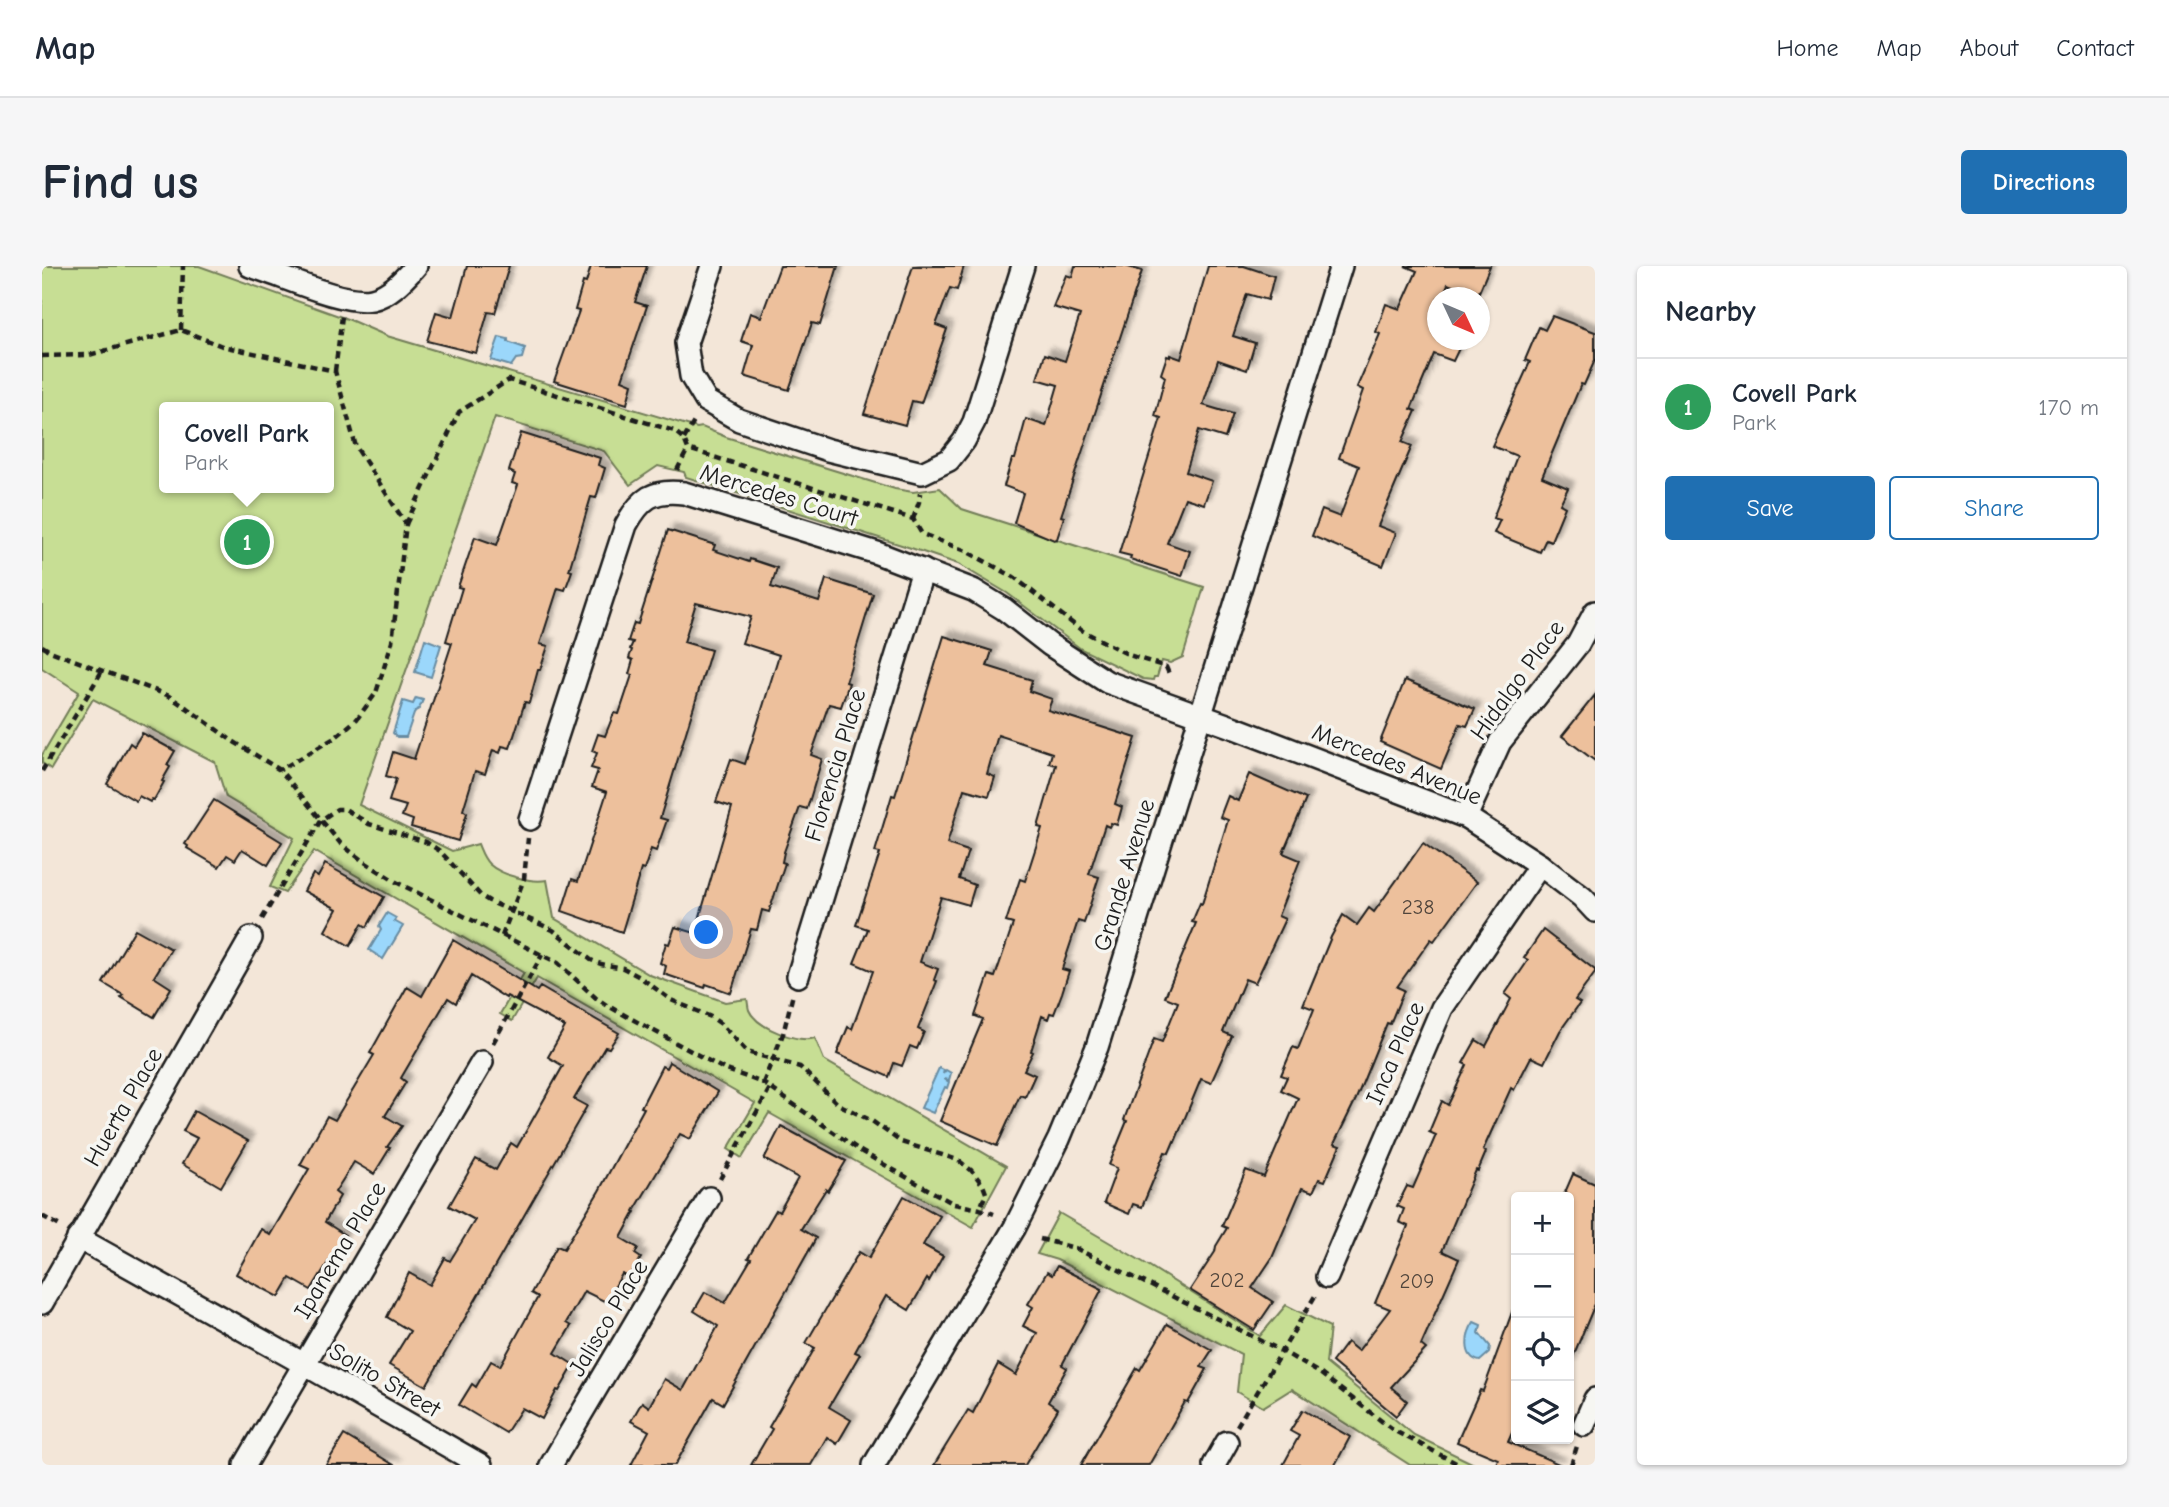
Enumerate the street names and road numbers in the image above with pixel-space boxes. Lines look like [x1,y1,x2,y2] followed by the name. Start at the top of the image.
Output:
[697,458,862,533] street label: Mercedes Court
[1464,615,1570,745] street label: Hidalgo Place
[798,685,872,845] street label: Florencia Place
[1308,717,1486,811] street label: Mercedes Avenue
[1088,795,1160,955] street label: Grande Avenue
[1360,997,1430,1109] street label: Inca Place
[78,1043,168,1171] street label: Huerta Place
[288,1176,392,1324] street label: Ipanema Place
[562,1255,654,1381] street label: Jalisco Place
[324,1337,447,1424] street label: Solito Street

